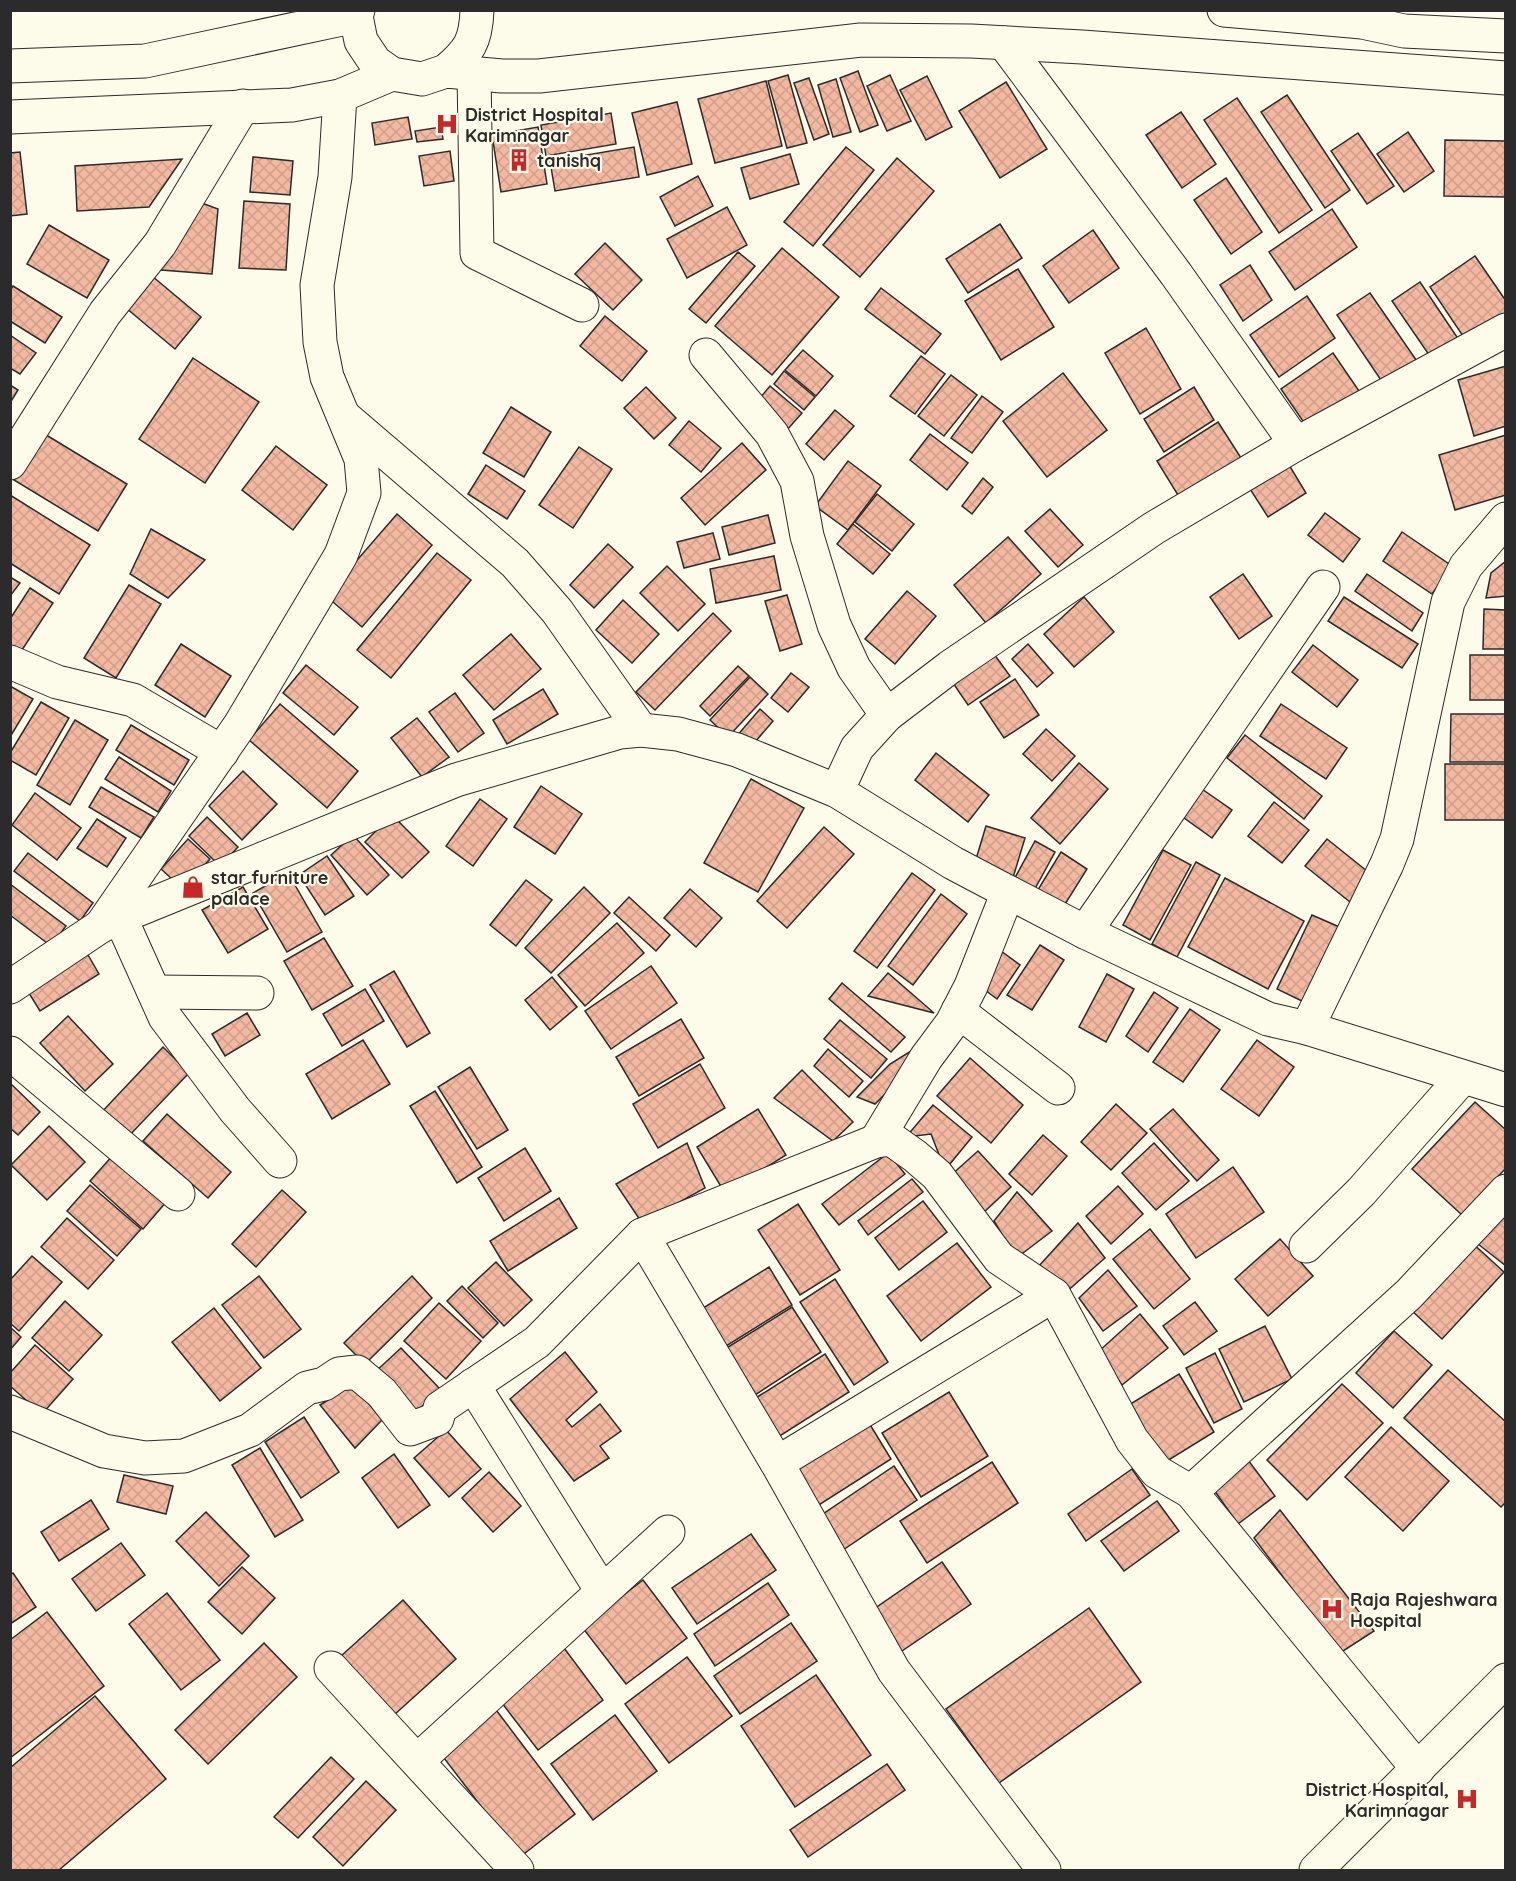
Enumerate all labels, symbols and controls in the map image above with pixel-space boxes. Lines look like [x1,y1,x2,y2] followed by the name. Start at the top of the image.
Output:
[465,103,604,147] place label: District Hospital Karimnagar
[434,111,460,137] hospital icon: District Hospital Karimnagar
[506,147,532,173] building icon: tanishq
[537,149,601,172] place label: tanishq
[211,866,328,910] place label: star furniture palace
[180,874,206,900] shop icon: star furniture palace
[1350,1588,1498,1632] place label: Raja Rajeshwara Hospital
[1319,1596,1345,1622] hospital icon: Raja Rajeshwara Hospital
[1305,1778,1449,1822] place label: District Hospital, Karimnagar
[1454,1786,1480,1812] hospital icon: District Hospital, Karimnagar

